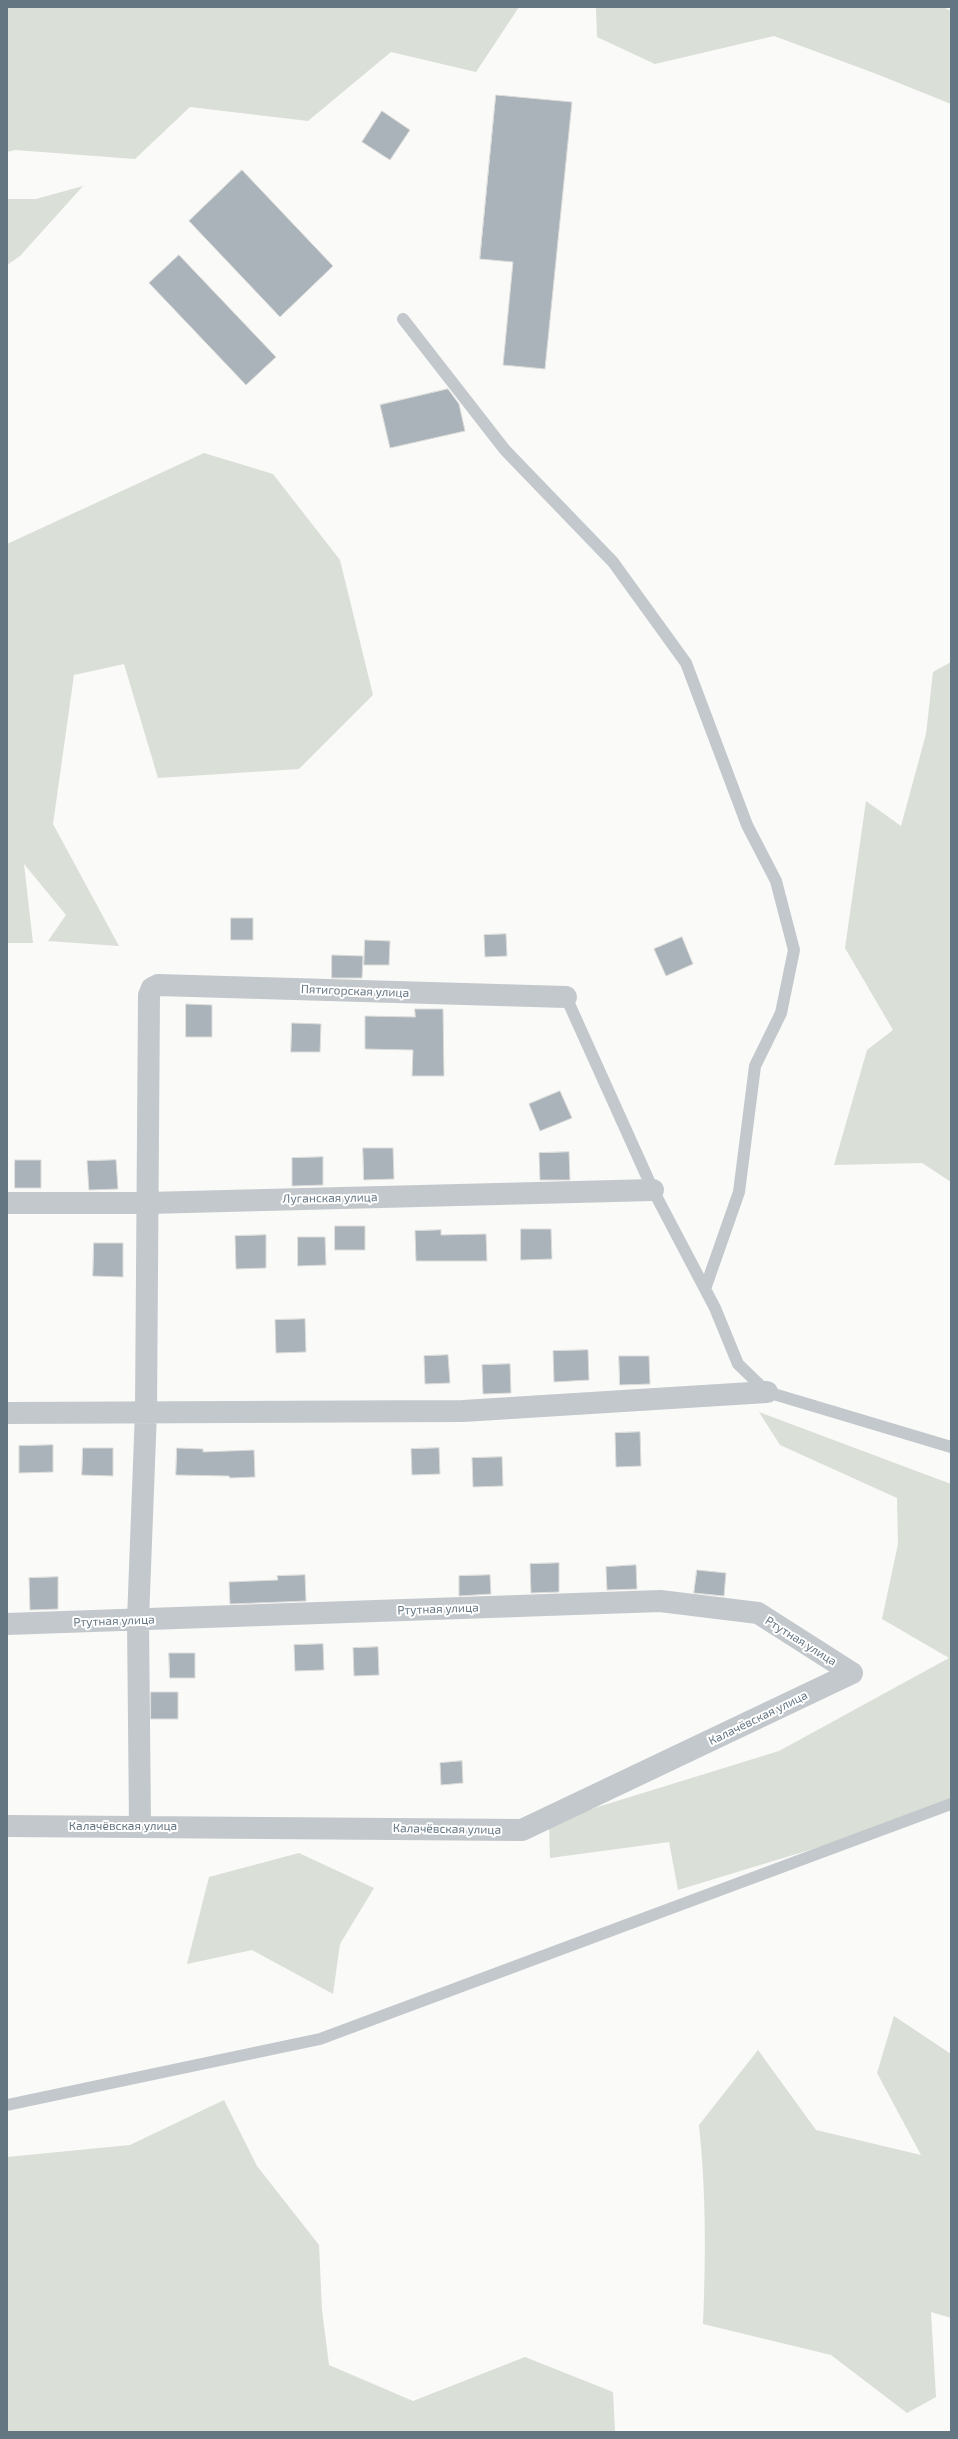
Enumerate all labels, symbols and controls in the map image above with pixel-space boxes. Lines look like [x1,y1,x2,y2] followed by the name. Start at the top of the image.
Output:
[301,982,409,1000] street label: Пятигорская улица
[282,1190,378,1206] street label: Луганская улица
[397,1600,479,1618] street label: Ртутная улица
[73,1612,155,1630] street label: Ртутная улица
[763,1613,839,1669] street label: Ртутная улица
[706,1688,810,1748] street label: Калачёвская улица
[69,1819,177,1833] street label: Калачёвская улица
[393,1821,501,1837] street label: Калачёвская улица

